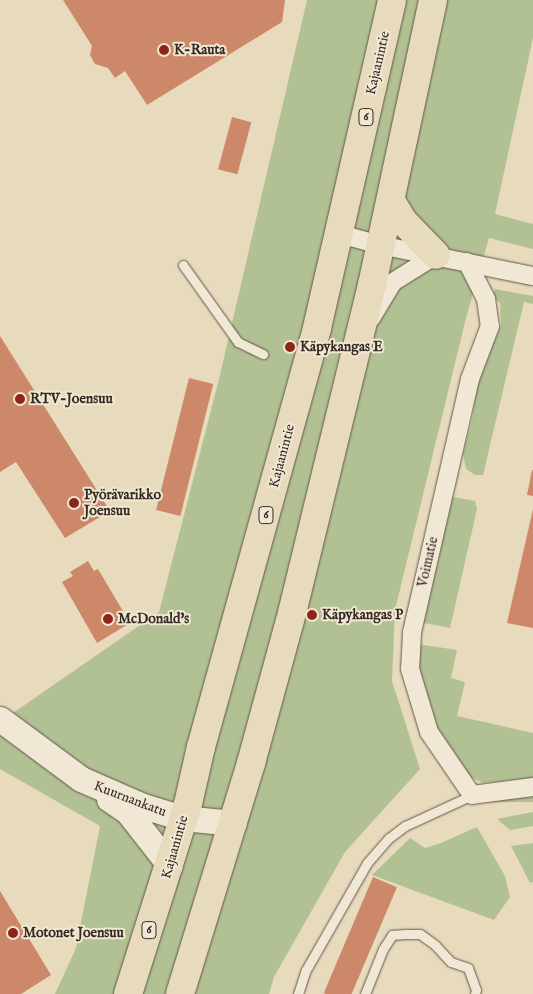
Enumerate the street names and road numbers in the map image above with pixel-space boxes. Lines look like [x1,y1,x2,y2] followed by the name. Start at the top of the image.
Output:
[362,29,394,97] street label: Kajaanintie
[357,108,375,126] road number: 6
[265,422,299,490] street label: Kajaanintie
[257,506,275,524] road number: 6
[414,535,442,589] street label: Voimatie
[91,777,169,821] street label: Kuurnankatu
[158,813,192,881] street label: Kajaanintie
[140,920,158,940] road number: 6

